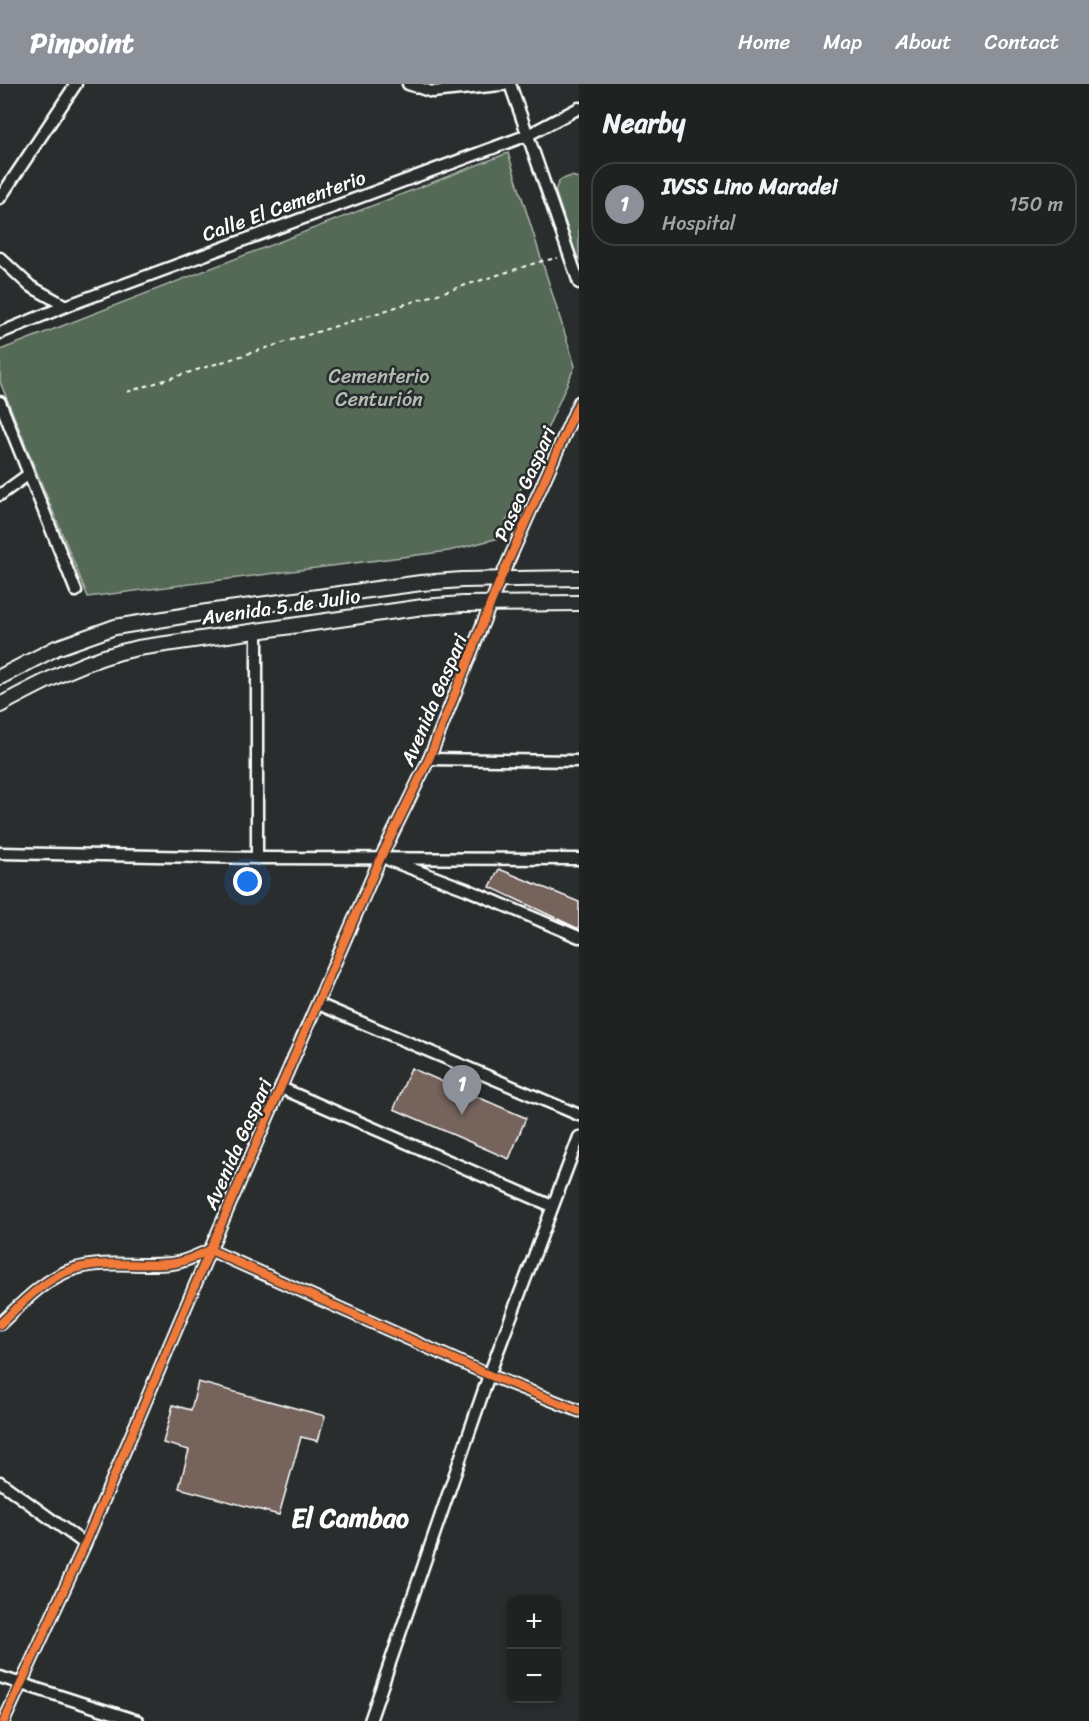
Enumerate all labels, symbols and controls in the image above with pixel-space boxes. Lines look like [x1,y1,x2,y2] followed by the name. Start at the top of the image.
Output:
[30,18,134,67] text: Pinpoint
[738,23,790,61] text: Home
[823,23,862,61] text: Map
[895,23,952,61] text: About
[985,23,1059,61] text: Contact
[603,100,685,146] text: Nearby
[197,160,371,252] street label: Calle El Cementerio
[662,167,838,206] text: IVSS Lino Maradei
[620,187,629,222] text: 1
[1009,187,1063,222] text: 150 m
[662,206,735,241] text: Hospital
[329,359,429,417] park label: Cementerio Centurión
[484,420,566,547] street label: Paseo Gaspari
[198,579,363,636] street label: Avenida 5 de Julio
[390,628,478,773] street label: Avenida Gaspari
[233,867,262,896] your location
[442,1066,482,1115] pin: 1
[193,1072,283,1216] street label: Avenida Gaspari
[291,1495,409,1541] district label: El Cambao
[507,1595,561,1703] map controls
[507,1595,561,1649] button: +
[507,1649,561,1703] button: −

